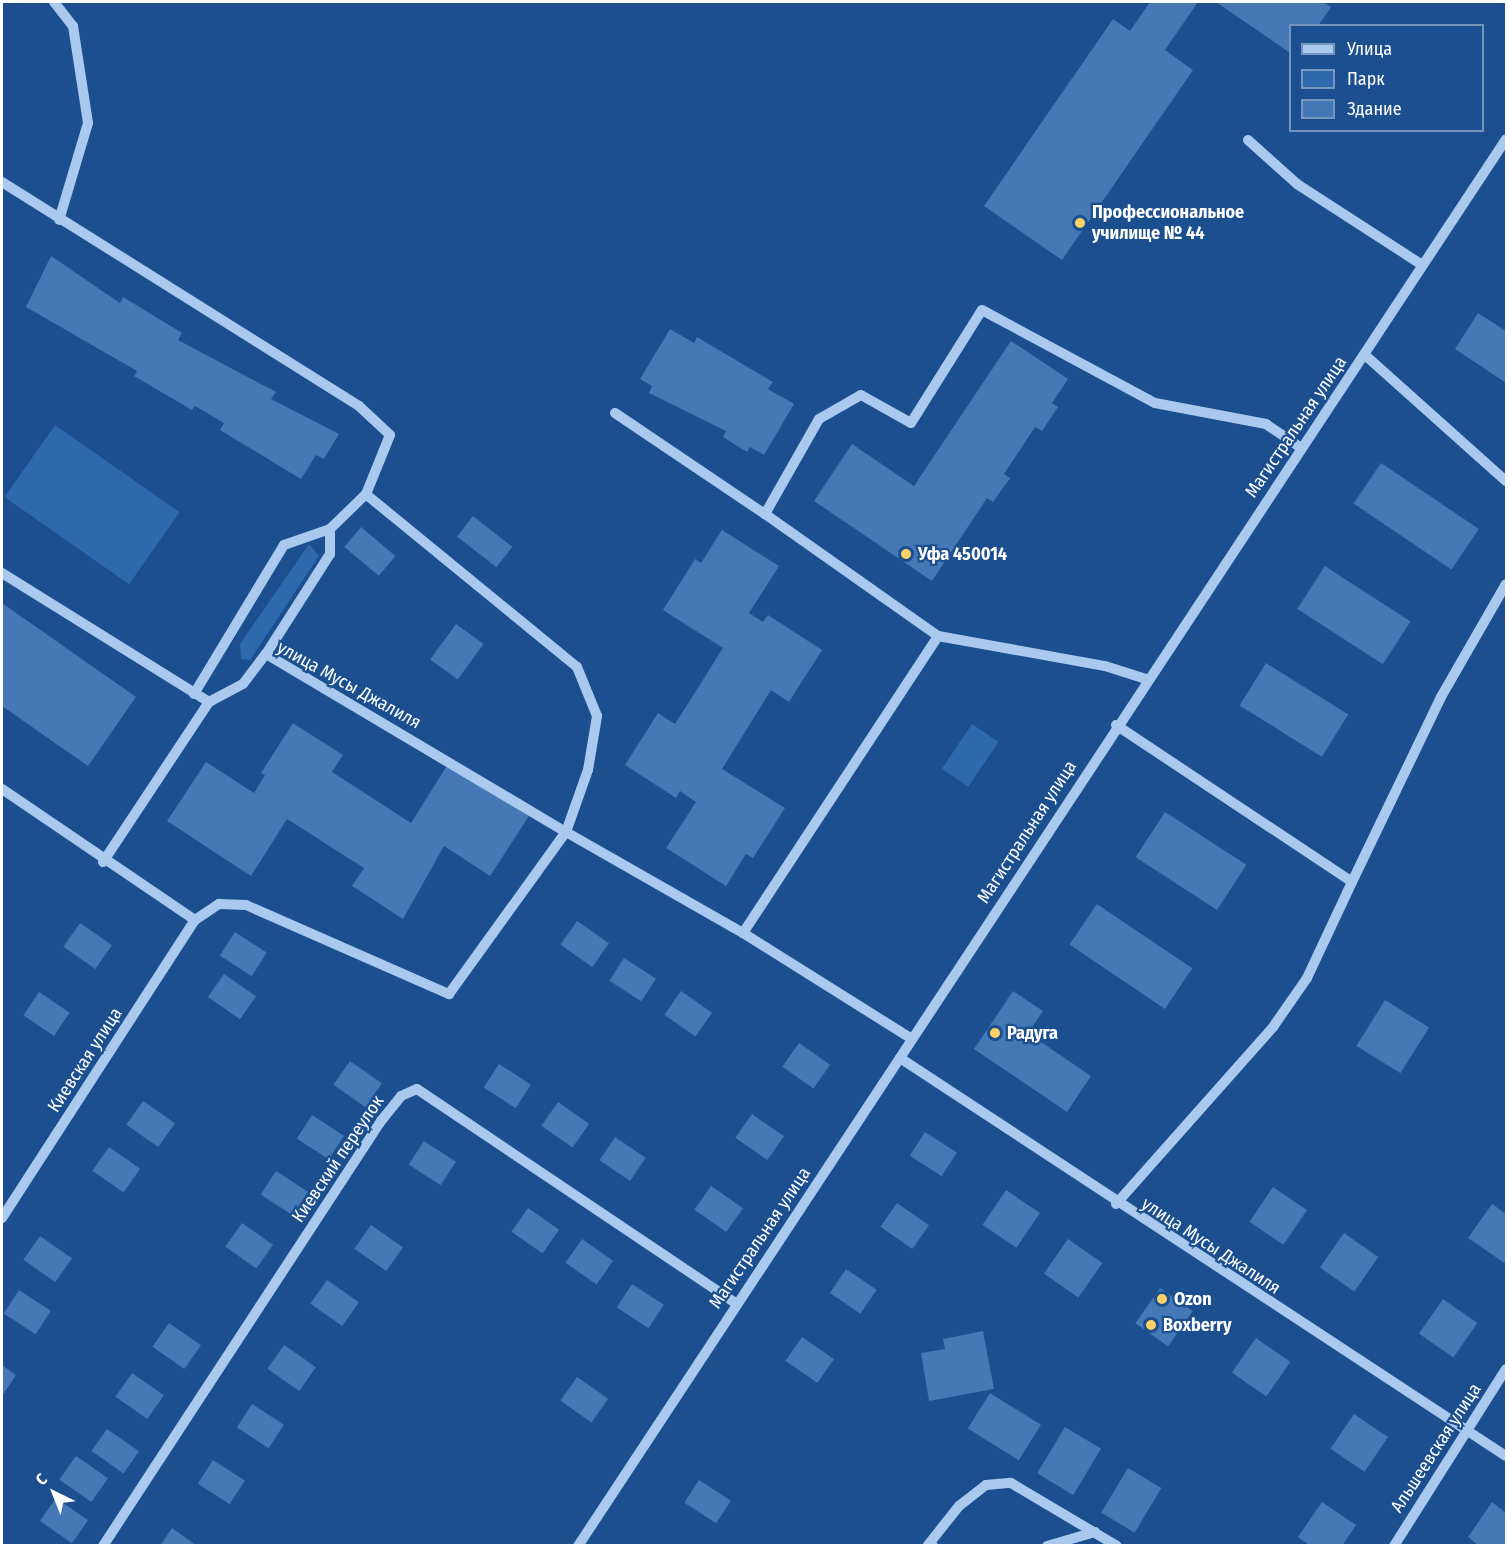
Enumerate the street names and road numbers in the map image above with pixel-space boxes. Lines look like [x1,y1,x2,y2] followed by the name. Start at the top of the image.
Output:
[1241,352,1351,502] street label: Магистральная улица
[273,636,425,734] street label: улица Мусы Джалиля
[973,757,1081,907] street label: Магистральная улица
[43,1004,127,1116] street label: Киевская улица
[287,1091,389,1227] street label: Киевский переулок
[705,1163,815,1313] street label: Магистральная улица
[1138,1193,1284,1299] street label: улица Мусы Джалиля
[1386,1379,1486,1517] street label: Альшеевская улица

